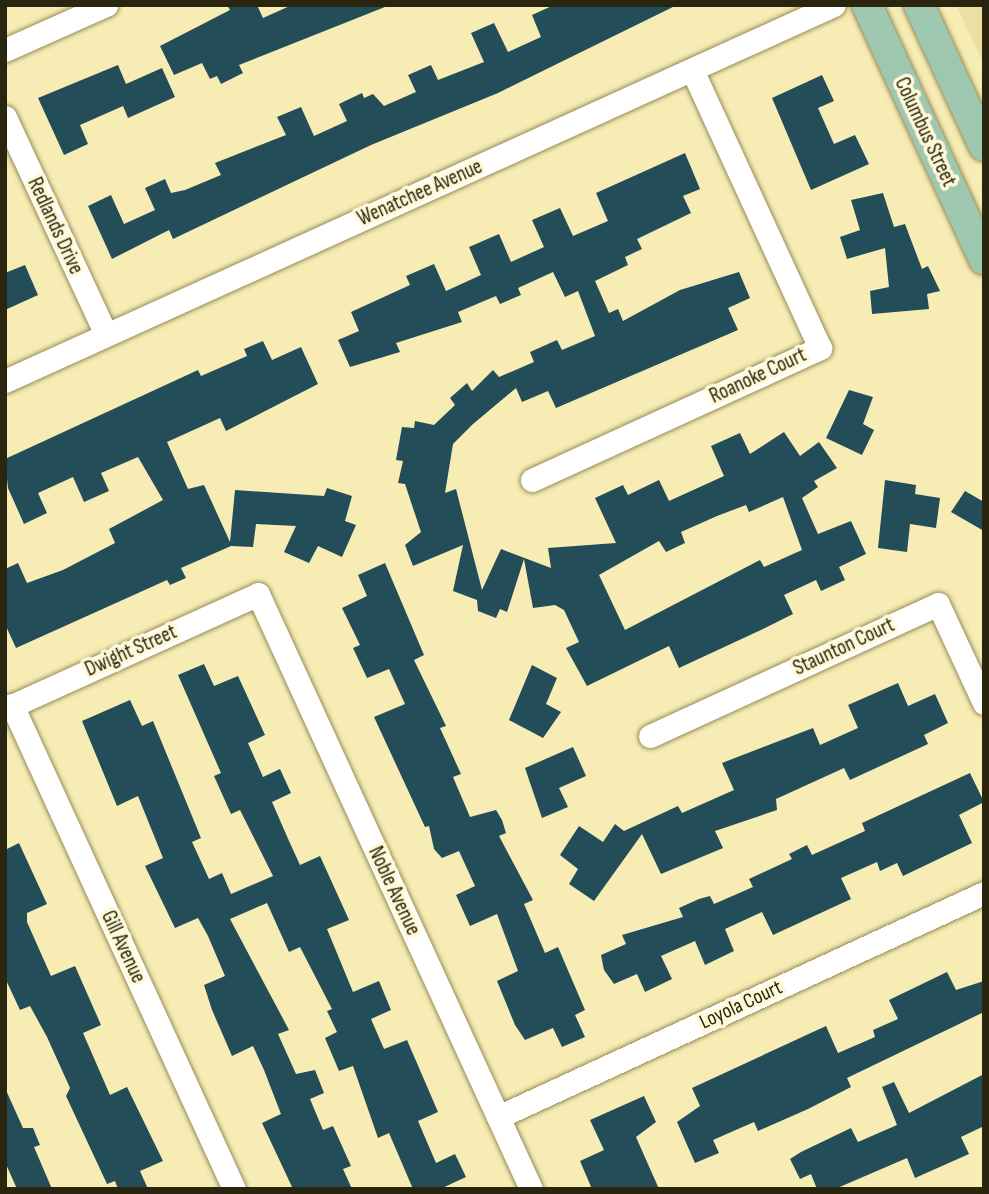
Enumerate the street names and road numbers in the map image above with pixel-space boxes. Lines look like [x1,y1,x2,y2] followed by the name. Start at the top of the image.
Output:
[889,73,961,191] street label: Columbus Street
[354,154,486,232] street label: Wenatchee Avenue
[22,174,88,278] street label: Redlands Drive
[706,343,810,409] street label: Roanoke Court
[789,613,899,681] street label: Staunton Court
[81,620,181,682] street label: Dwight Street
[362,843,426,939] street label: Noble Avenue
[95,907,151,987] street label: Gill Avenue
[696,975,786,1035] street label: Loyola Court

